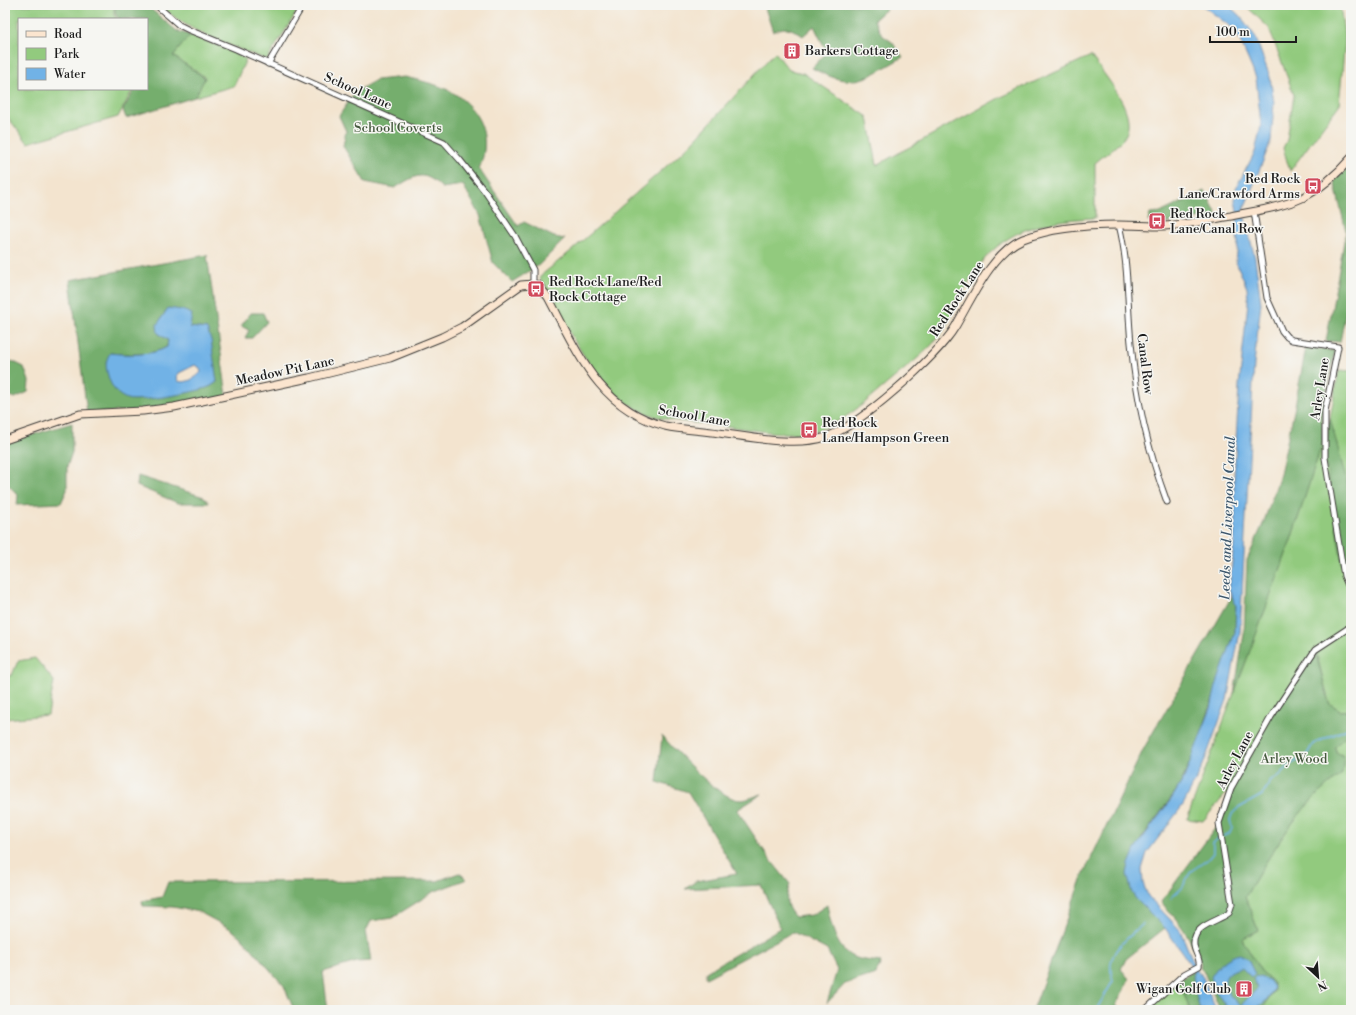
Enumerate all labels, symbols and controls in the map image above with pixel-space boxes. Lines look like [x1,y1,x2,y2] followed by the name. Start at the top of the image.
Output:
[18,18,148,90] legend
[1210,18,1296,44] scale bar
[1216,25,1250,40] text: 100 m
[54,27,82,42] text: Road
[782,41,802,61] building icon: Barkers Cottage
[804,43,899,59] place label: Barkers Cottage
[54,47,80,62] text: Park
[53,67,86,82] text: Water
[322,69,395,113] street label: School Lane
[354,120,442,136] park label: School Coverts
[1179,171,1301,202] place label: Red Rock Lane/Crawford Arms
[1303,176,1323,196] bus stop icon: Red Rock Lane/Crawford Arms
[1170,206,1264,237] place label: Red Rock Lane/Canal Row
[1147,211,1167,231] bus stop icon: Red Rock Lane/Canal Row
[927,258,988,340] street label: Red Rock Lane
[549,274,662,305] place label: Red Rock Lane/Red Rock Cottage
[526,279,546,299] bus stop icon: Red Rock Lane/Red Rock Cottage
[1133,333,1157,396] street label: Canal Row
[234,353,336,389] street label: Meadow Pit Lane
[1307,356,1333,422] street label: Arley Lane
[657,402,731,430] street label: School Lane
[822,415,949,446] place label: Red Rock Lane/Hampson Green
[799,420,819,440] bus stop icon: Red Rock Lane/Hampson Green
[1216,435,1240,601] water label: Leeds and Liverpool Canal
[1213,728,1257,793] street label: Arley Lane
[1260,751,1328,767] park label: Arley Wood
[1298,957,1338,997] north arrow
[1315,977,1329,993] text: N
[1234,979,1254,999] building icon: Wigan Golf Club
[1135,981,1231,997] place label: Wigan Golf Club

